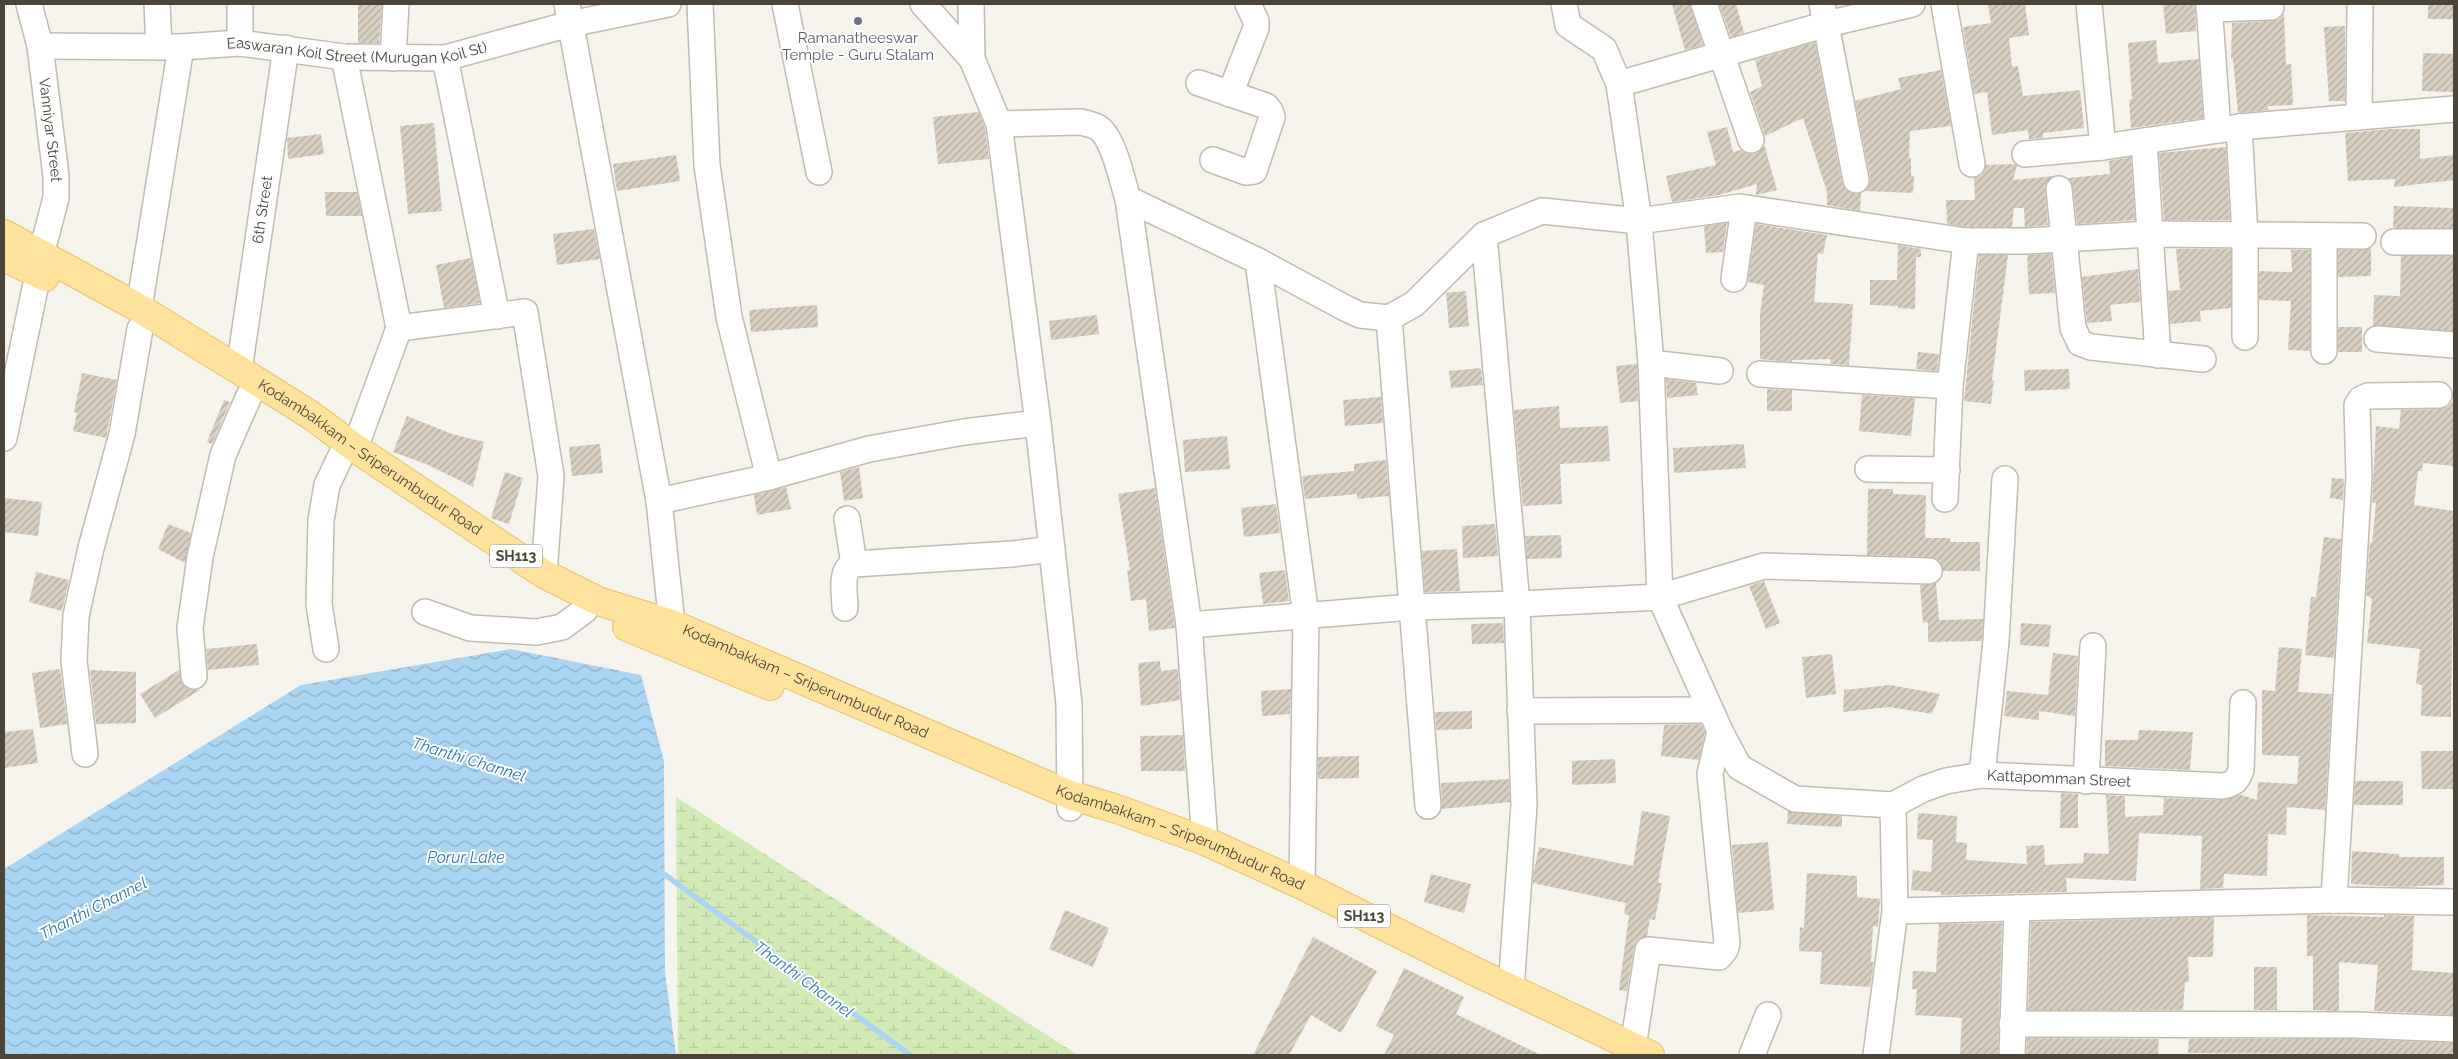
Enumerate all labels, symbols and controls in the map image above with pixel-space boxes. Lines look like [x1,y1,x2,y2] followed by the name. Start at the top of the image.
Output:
[852,15,864,27] marker: Ramanatheeswar Temple - Guru Stalam
[782,29,934,64] place label: Ramanatheeswar Temple - Guru Stalam
[226,34,489,68] street label: Easwaran Koil Street (Murugan Koil St)
[35,77,65,182] street label: Vanniyar Street
[249,175,276,245] street label: 6th Street
[255,375,485,539] street label: Kodambakkam – Sriperumbudur Road
[490,544,542,568] road number: SH113
[680,621,931,742] street label: Kodambakkam – Sriperumbudur Road
[410,733,528,786] water label: Thanthi Channel
[1987,766,2132,791] street label: Kattapomman Street
[1053,781,1308,894] street label: Kodambakkam – Sriperumbudur Road
[427,848,505,867] water label: Porur Lake
[36,873,150,944] water label: Thanthi Channel
[1338,904,1390,928] road number: SH113
[750,937,857,1022] water label: Thanthi Channel

